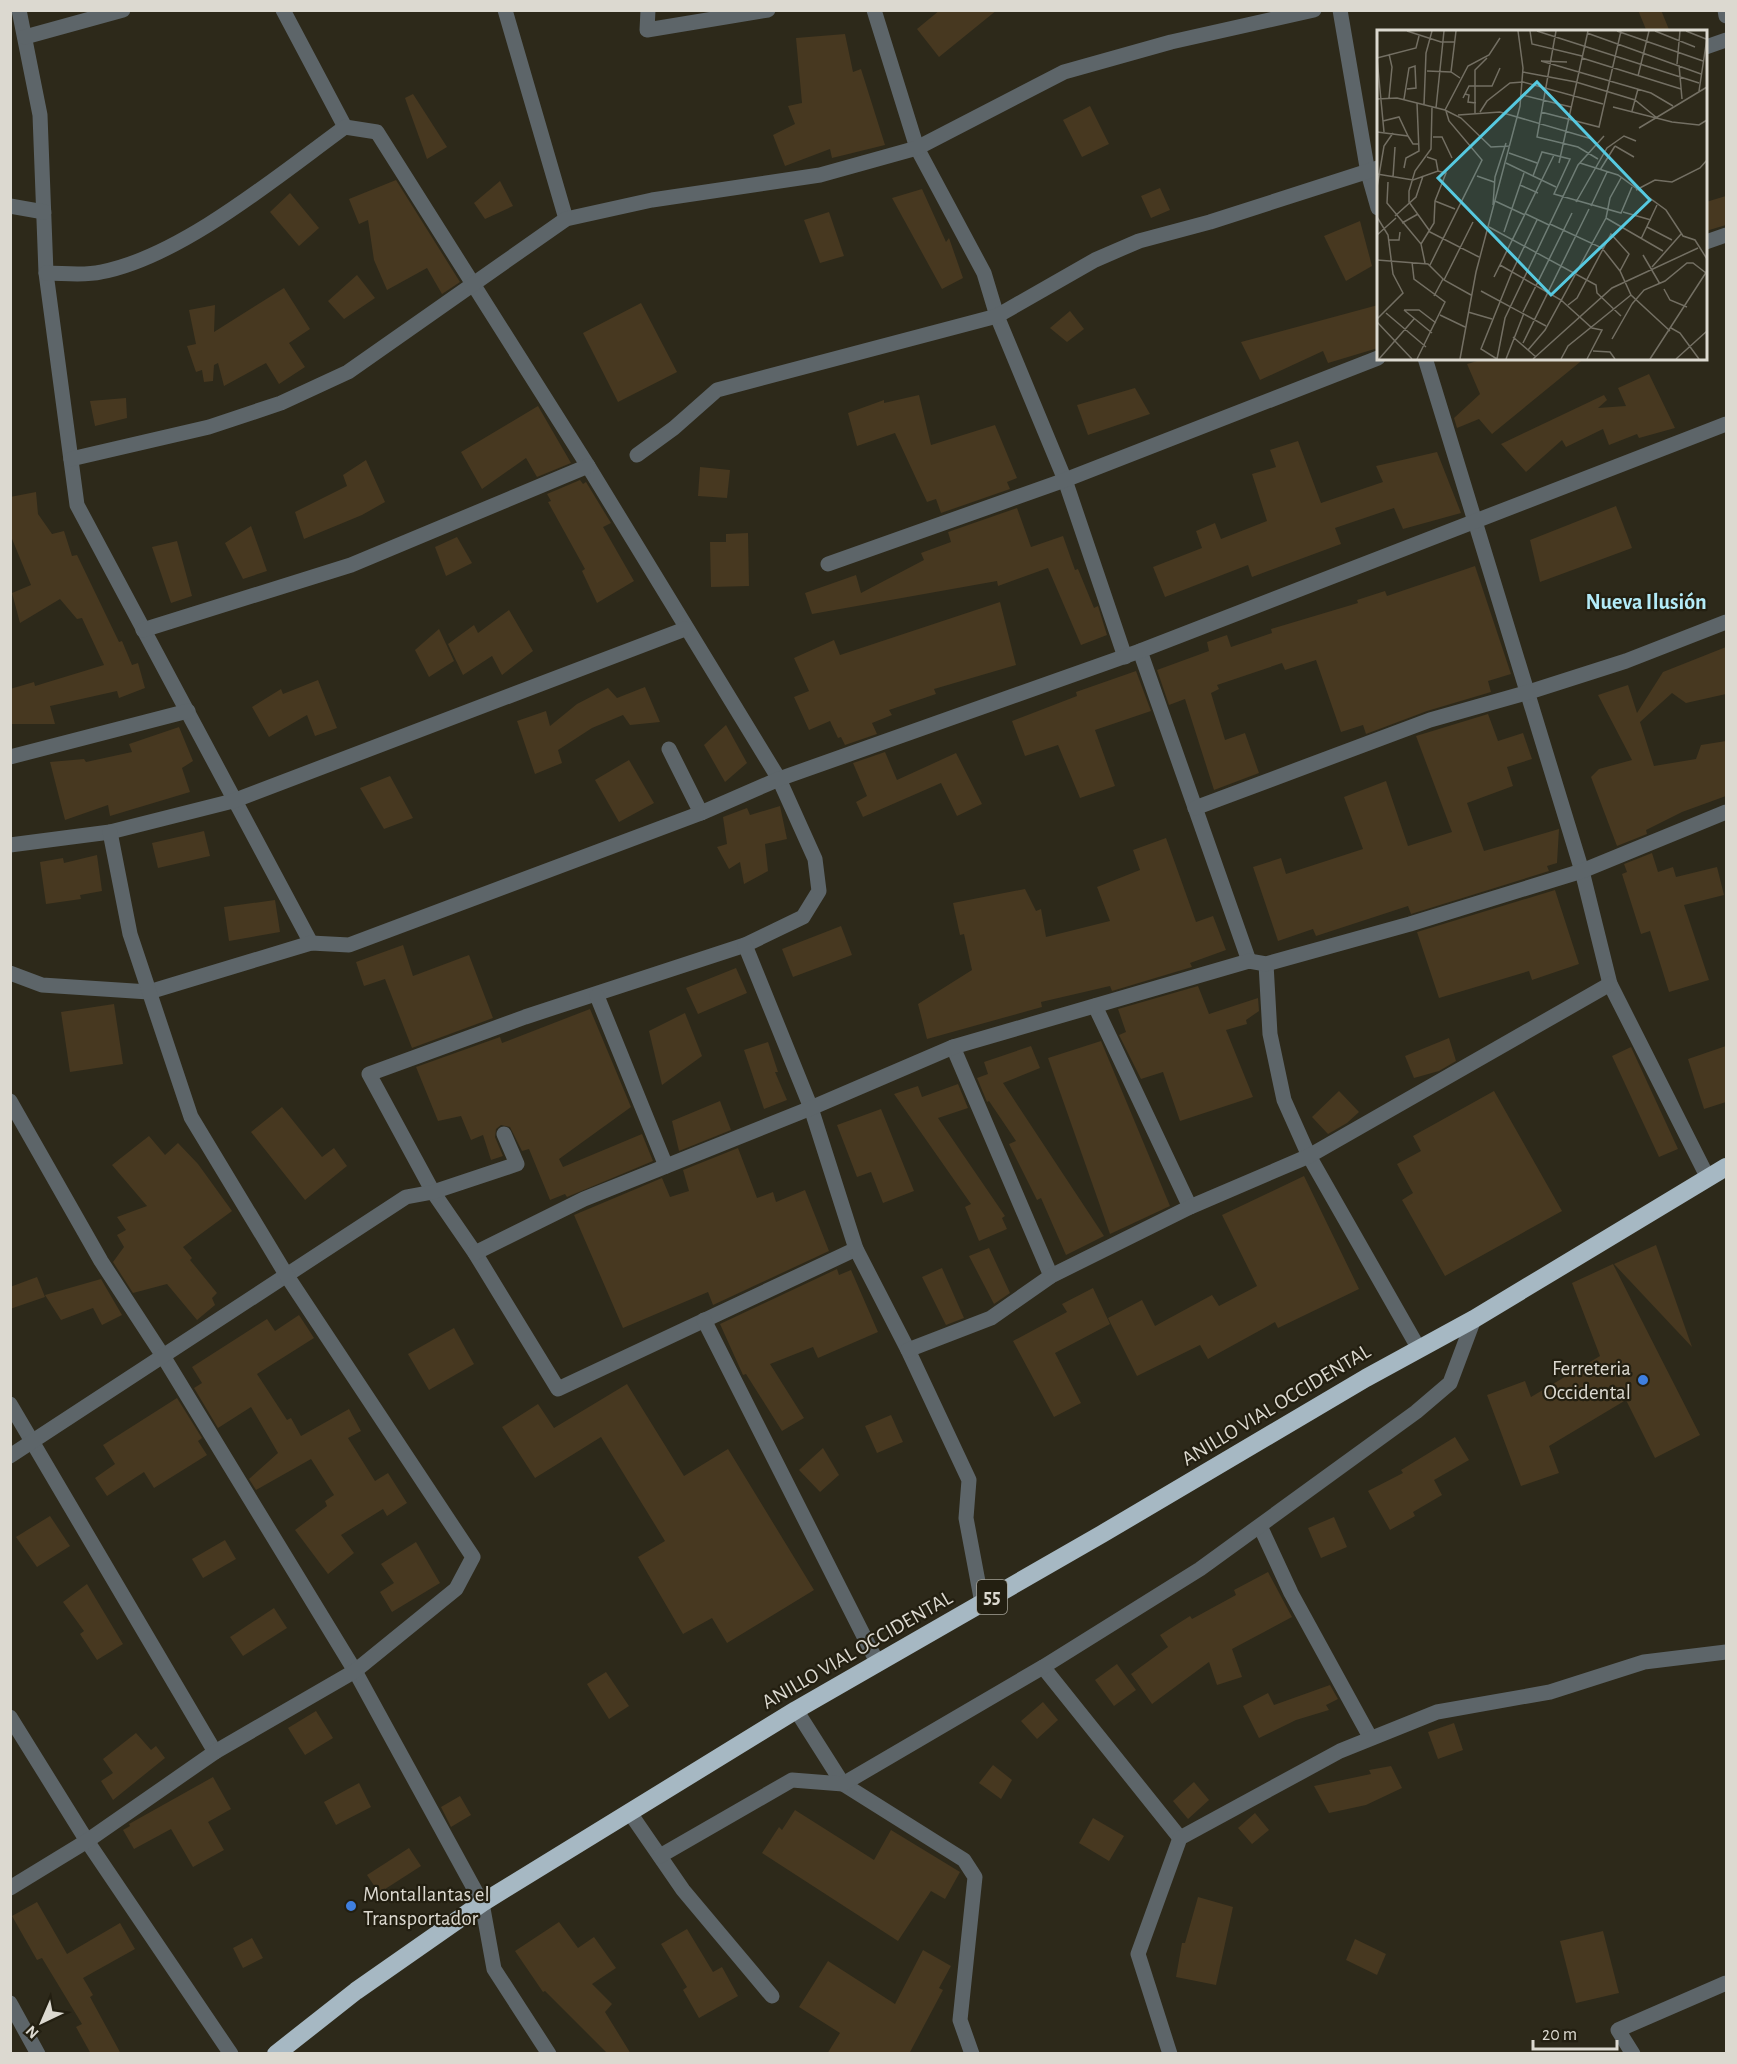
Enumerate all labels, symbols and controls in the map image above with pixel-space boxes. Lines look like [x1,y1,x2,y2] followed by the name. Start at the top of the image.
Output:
[1377,30,1707,360] inset map
[1585,591,1707,613] district label: Nueva Ilusión
[1178,1340,1374,1470] street label: ANILLO VIAL OCCIDENTAL
[1543,1358,1631,1403] place label: Ferreteria Occidental
[1636,1373,1650,1387] marker: Ferreteria Occidental
[977,1580,1007,1614] road number: 55
[758,1587,956,1713] street label: ANILLO VIAL OCCIDENTAL
[363,1884,490,1929] place label: Montallantas el Transportador
[344,1899,358,1913] marker: Montallantas el Transportador
[12,1992,72,2052] north arrow
[1533,2013,1617,2051] scale bar
[23,2022,42,2042] text: N
[1542,2026,1577,2044] text: 20 m

